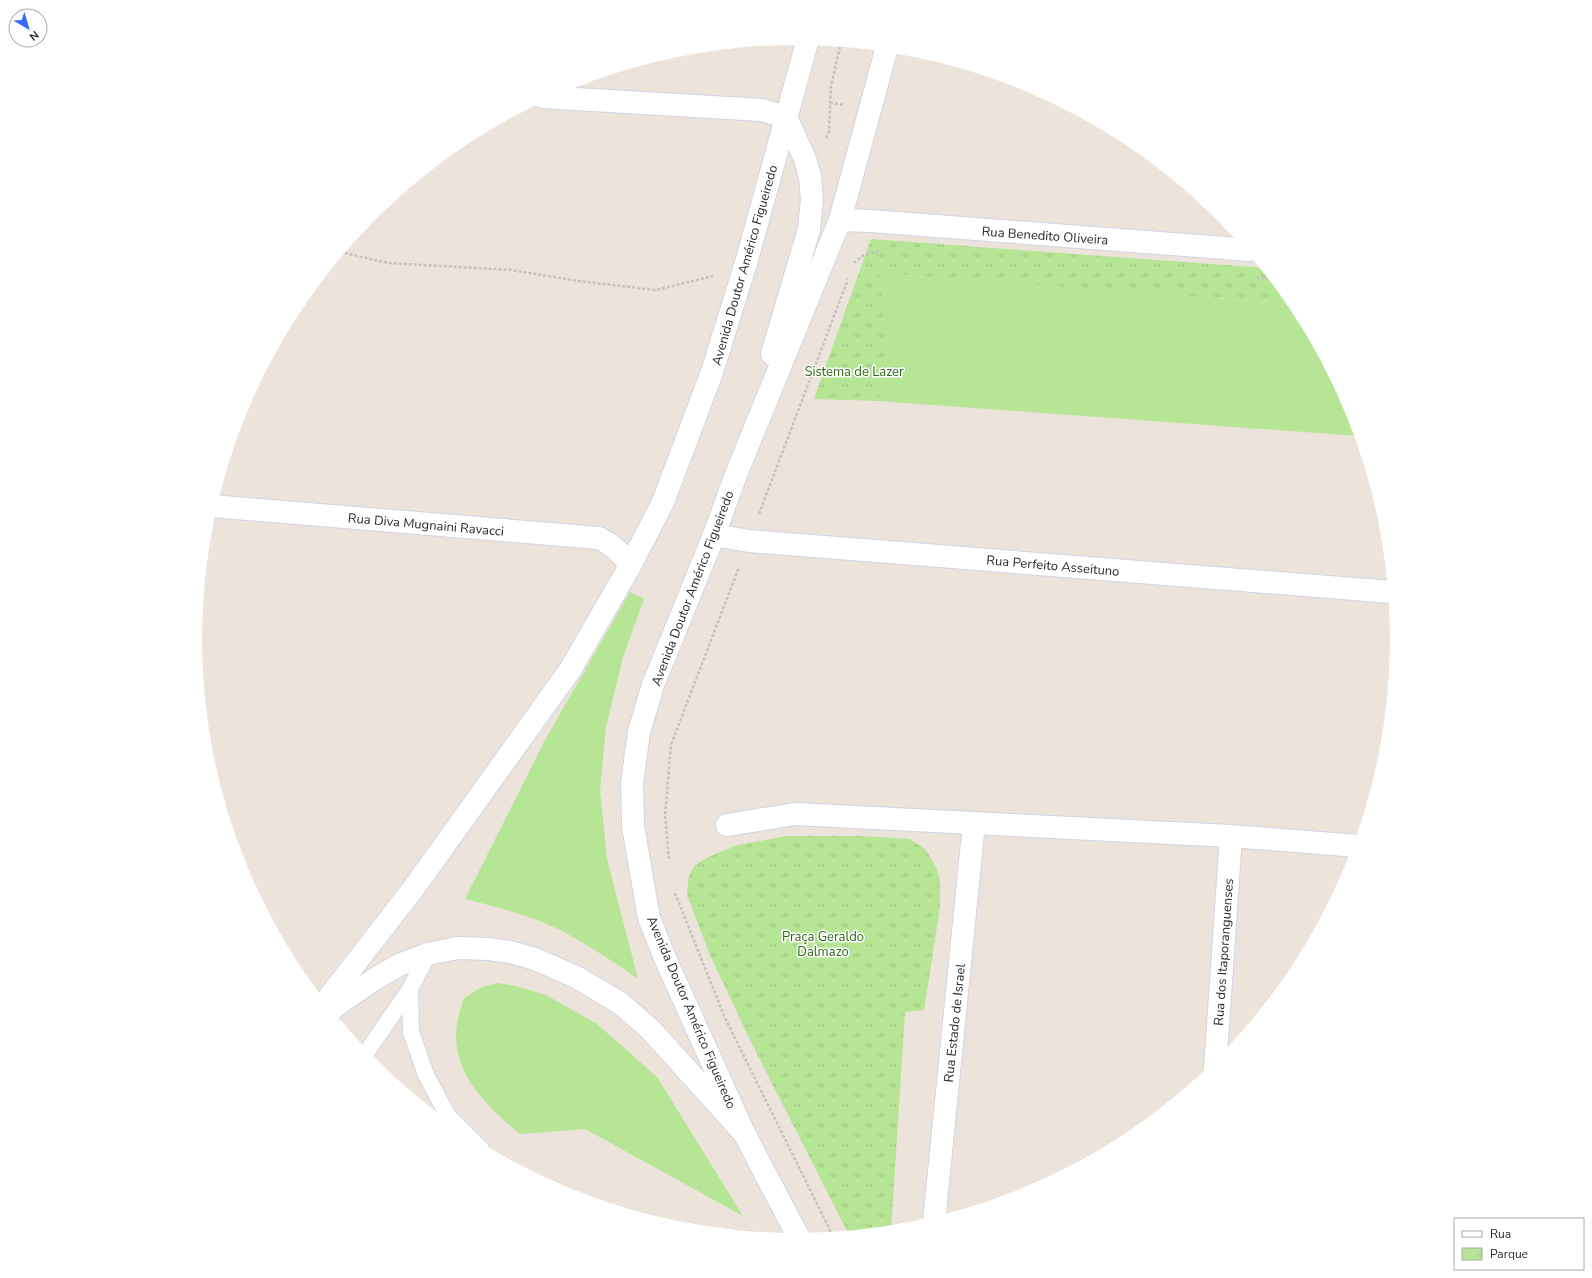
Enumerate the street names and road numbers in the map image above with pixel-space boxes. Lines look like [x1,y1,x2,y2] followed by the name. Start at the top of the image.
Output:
[708,163,782,368] street label: Avenida Doutor Américo Figueiredo
[981,223,1109,249] street label: Rua Benedito Oliveira
[647,488,739,689] street label: Avenida Doutor Américo Figueiredo
[347,509,505,541] street label: Rua Diva Mugnaini Ravacci
[986,551,1120,581] street label: Rua Perfeito Asseituno
[1210,878,1238,1026] street label: Rua dos Itaporanguenses
[642,913,740,1111] street label: Avenida Doutor Américo Figueiredo
[940,963,970,1083] street label: Rua Estado de Israel

